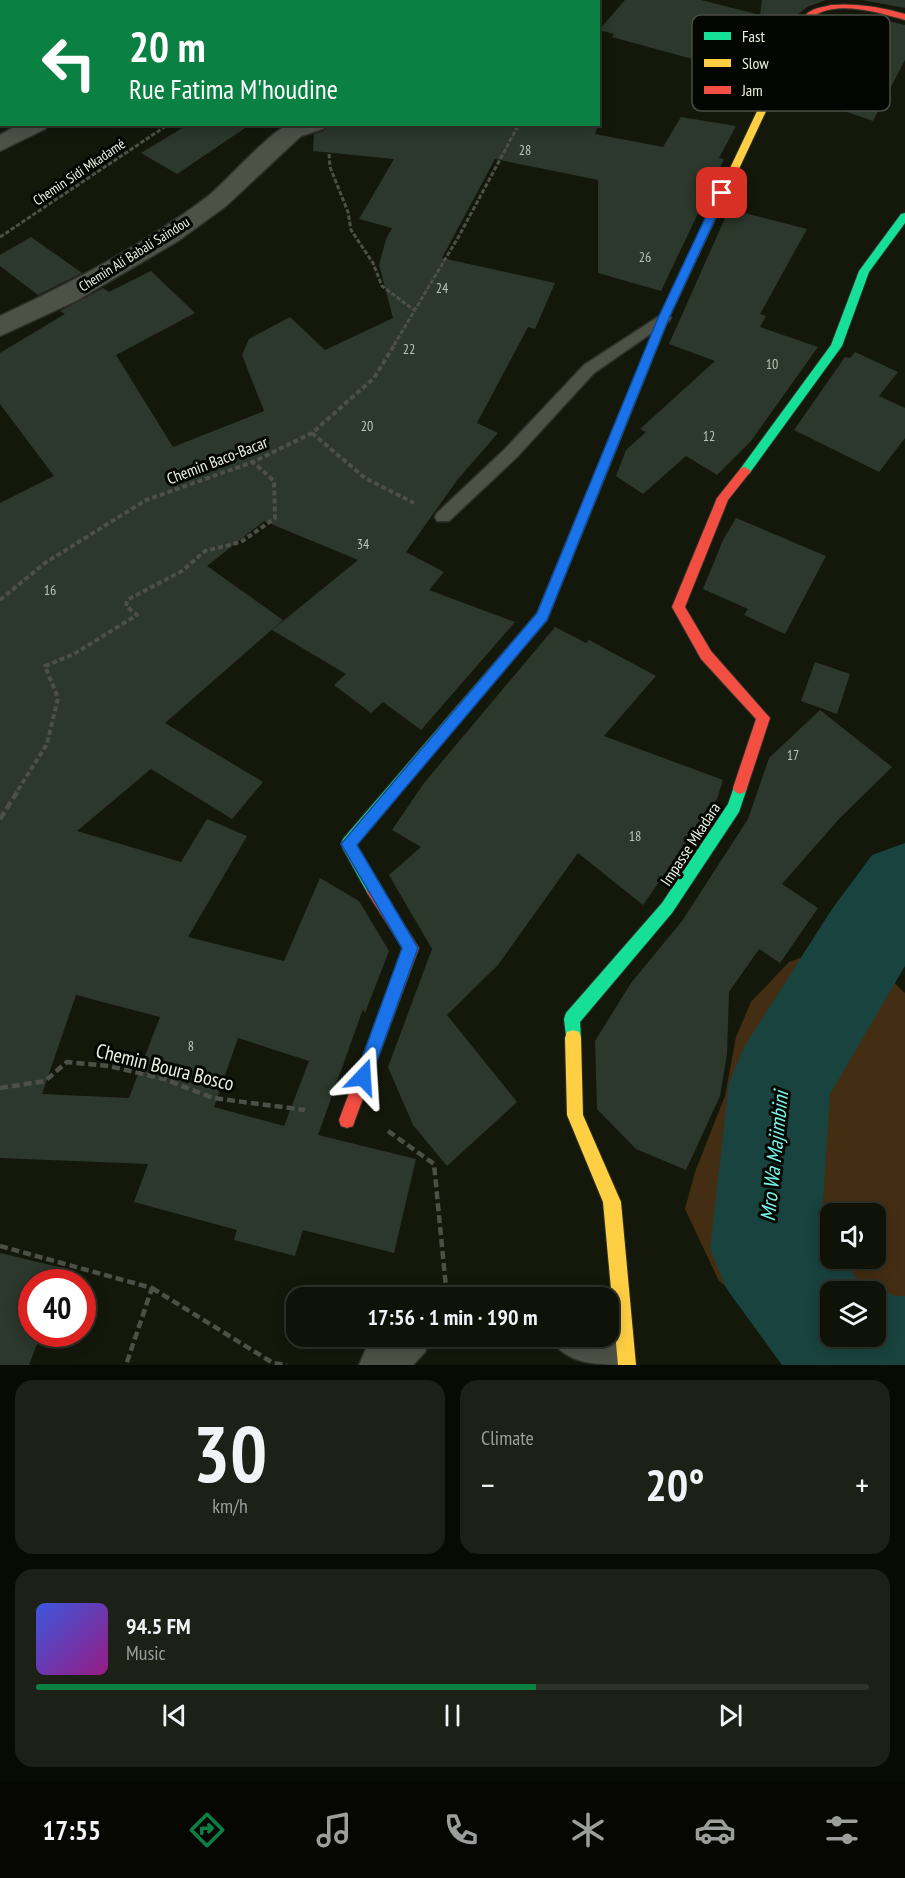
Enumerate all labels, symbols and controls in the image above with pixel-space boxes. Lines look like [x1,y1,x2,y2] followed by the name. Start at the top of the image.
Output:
[692,15,890,111] legend
[129,19,206,74] text: 20 m
[30,24,108,102] icon: left
[742,26,765,46] text: Fast
[742,53,769,73] text: Slow
[129,72,338,106] text: Rue Fatima M'houdine
[741,80,763,100] text: Jam
[30,134,129,209] street label: Chemin Sidi Mkadamé
[519,141,531,159] house number: 28
[696,167,747,218] pin
[705,176,738,209] icon: arrive
[75,213,193,295] street label: Chemin Ali Babali Saindou
[639,248,651,266] house number: 26
[436,279,449,297] house number: 24
[403,340,415,358] house number: 22
[766,355,778,373] house number: 10
[361,417,373,435] house number: 20
[703,427,715,445] house number: 12
[164,431,271,488] street label: Chemin Baco-Bacar
[357,535,370,553] house number: 34
[44,581,56,599] house number: 16
[787,746,799,764] house number: 17
[656,799,724,889] street label: Impasse Mkadara
[629,827,641,845] house number: 18
[93,1037,237,1097] street label: Chemin Boura Bosco
[188,1037,194,1055] house number: 8
[331,1045,395,1109] position arrow
[754,1087,795,1222] water label: Mro Wa Majimbini
[820,1203,886,1347] map controls
[820,1203,886,1269] button: sound
[18,1269,96,1347] speed limit sign: 40
[820,1281,886,1347] button: layers
[367,1303,538,1331] text: 17:56 · 1 min · 190 m
[193,1403,267,1504] text: 30
[481,1425,534,1451] text: Climate
[645,1455,705,1513] text: 20°
[481,1463,495,1506] text: −
[855,1463,869,1506] text: +
[212,1493,248,1519] text: km/h
[126,1612,191,1640] text: 94.5 FM
[126,1640,166,1666] text: Music
[158,1699,191,1732] icon: previous
[436,1699,469,1732] icon: pause
[714,1699,747,1732] icon: next
[186,1809,228,1851] icon: directions
[313,1809,355,1851] icon: music
[440,1809,482,1851] icon: phone
[567,1809,609,1851] icon: climate
[694,1809,736,1851] icon: car
[821,1809,863,1851] icon: filters
[42,1813,101,1847] text: 17:55

